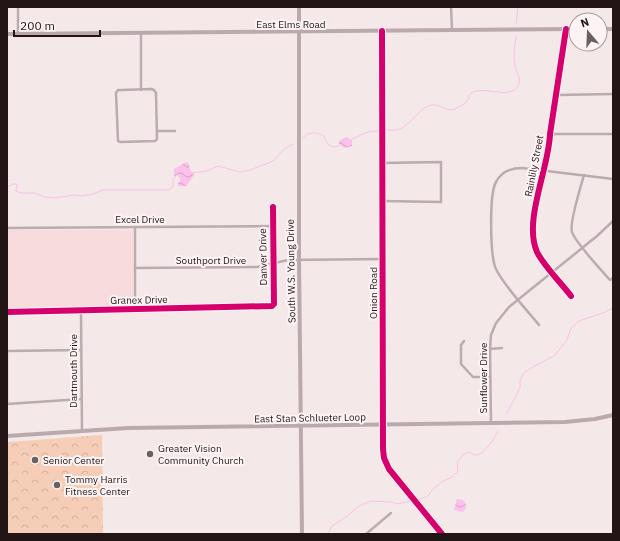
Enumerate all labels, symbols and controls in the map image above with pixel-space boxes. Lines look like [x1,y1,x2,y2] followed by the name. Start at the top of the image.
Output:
[14,12,100,38] scale bar
[568,12,608,52] north arrow
[579,15,591,30] text: N
[20,18,55,33] text: 200 m
[256,18,326,31] street label: East Elms Road
[522,134,546,198] street label: Rainlily Street
[115,213,165,226] street label: Excel Drive
[284,218,298,323] street label: South W.S. Young Drive
[256,228,270,286] street label: Danver Drive
[176,254,247,267] street label: Southport Drive
[367,267,380,319] street label: Onion Road
[110,293,168,307] street label: Granex Drive
[67,333,80,408] street label: Dartmouth Drive
[477,342,490,414] street label: Sunflower Drive
[254,411,366,425] street label: East Stan Schlueter Loop
[158,442,244,467] place label: Greater Vision Community Church
[145,449,155,459] marker: Greater Vision Community Church
[43,454,104,467] place label: Senior Center
[30,455,40,465] marker: Senior Center
[65,473,130,498] place label: Tommy Harris Fitness Center
[52,480,62,490] marker: Tommy Harris Fitness Center

